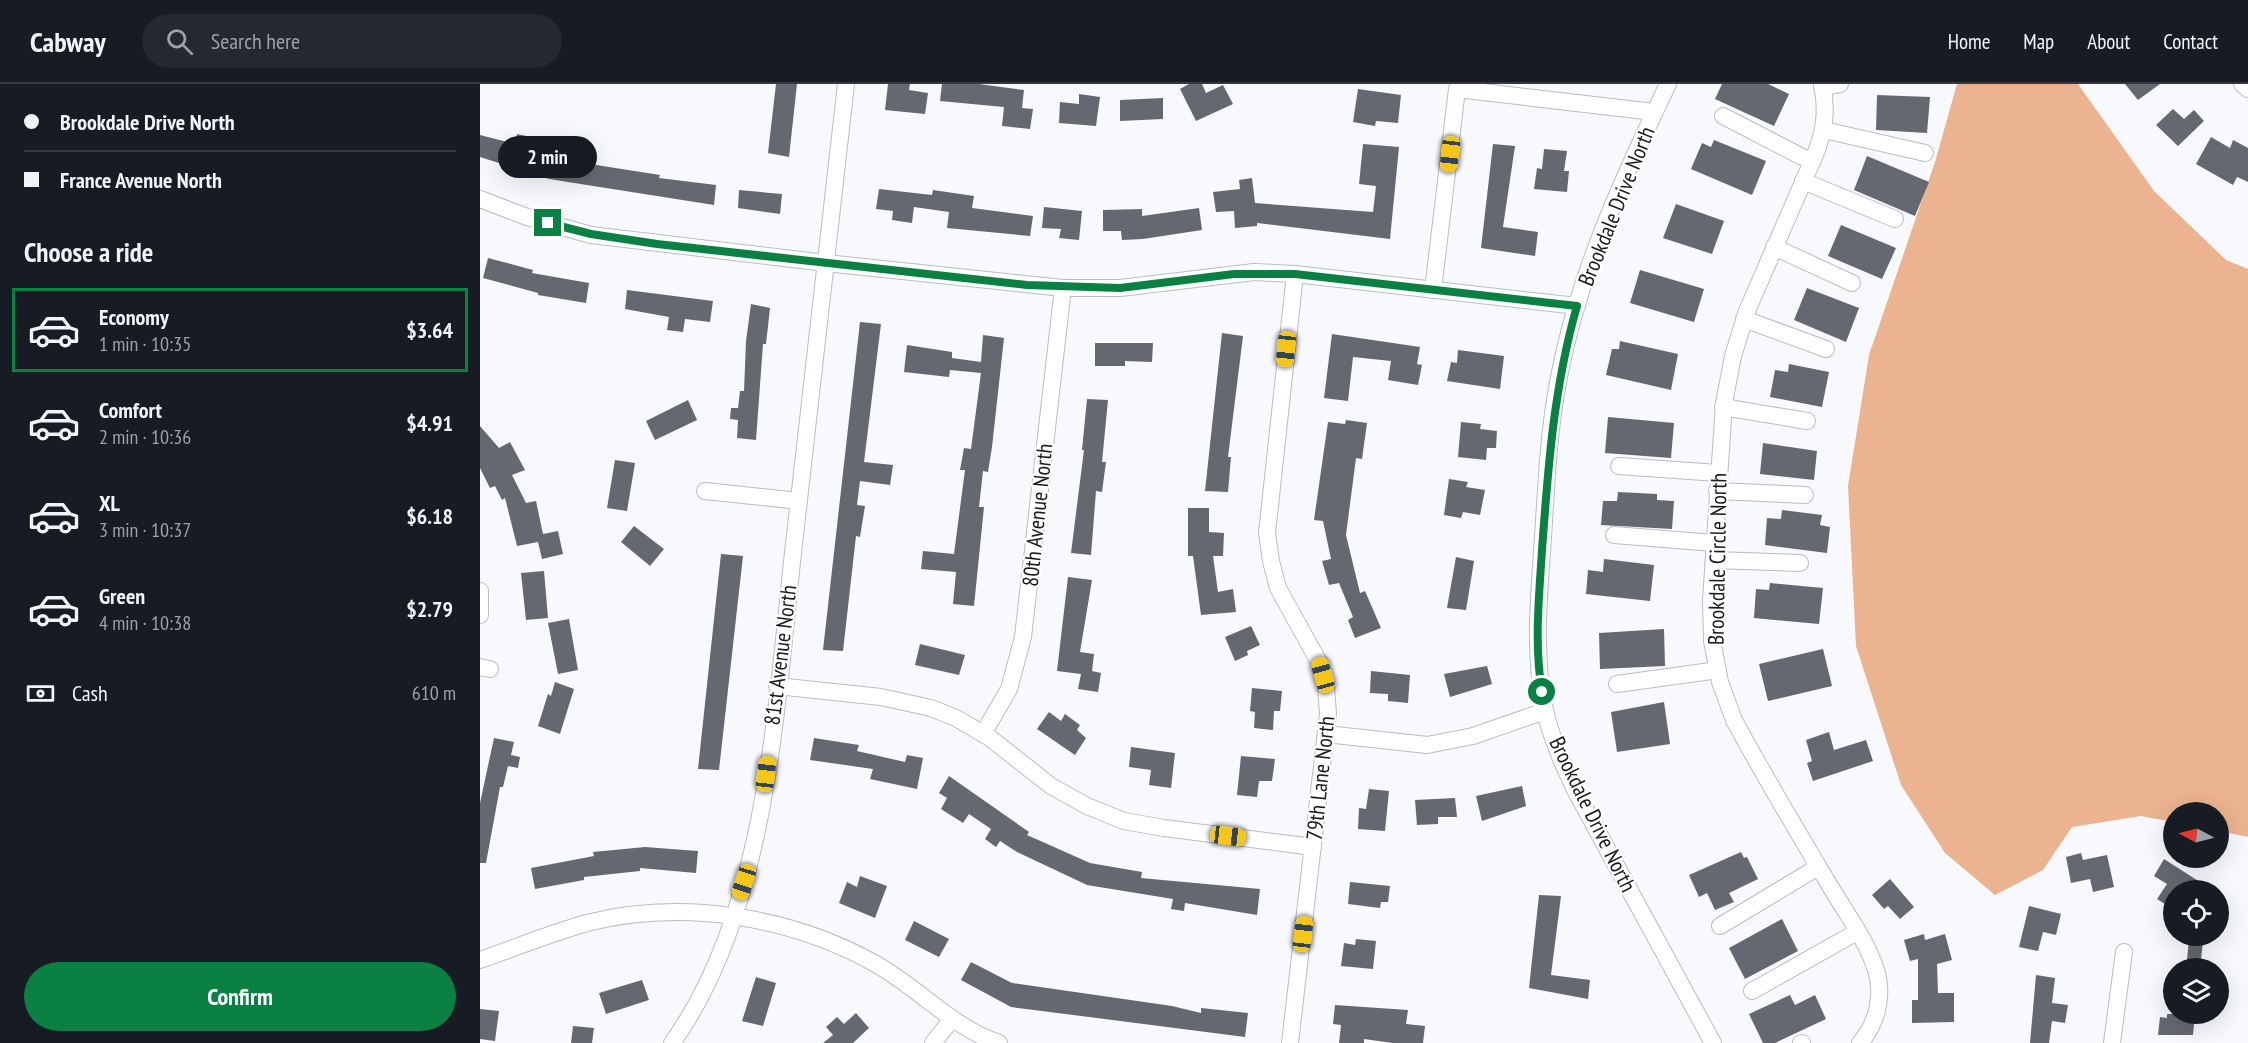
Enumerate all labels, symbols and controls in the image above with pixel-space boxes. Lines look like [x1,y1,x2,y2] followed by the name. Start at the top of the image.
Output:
[142,14,562,68] search box
[30,23,106,60] text: Cabway
[163,25,196,58] icon: search
[211,27,300,55] text: Search here
[1948,28,1990,55] text: Home
[2023,28,2054,55] text: Map
[2087,28,2130,55] text: About
[2163,28,2218,55] text: Contact
[60,108,235,136] text: Brookdale Drive North
[1571,122,1661,290] street label: Brookdale Drive North
[1439,135,1461,173] car
[499,136,598,178] callout: 2 min
[527,144,568,170] text: 2 min
[60,166,222,194] text: France Avenue North
[534,209,561,236] route end
[24,235,153,269] text: Choose a ride
[27,303,81,357] icon: car
[99,303,169,331] text: Economy
[406,316,453,344] text: $3.64
[1275,330,1297,368] car
[99,331,191,357] text: 1 min · 10:35
[27,396,81,450] icon: car
[99,396,162,424] text: Comfort
[406,409,453,437] text: $4.91
[99,424,191,450] text: 2 min · 10:36
[1016,442,1058,588] street label: 80th Avenue North
[1701,473,1733,645] street label: Brookdale Circle North
[27,489,81,543] icon: car
[99,489,120,517] text: XL
[406,502,453,530] text: $6.18
[99,517,191,543] text: 3 min · 10:37
[27,582,81,636] icon: car
[99,582,145,610] text: Green
[757,583,803,727] street label: 81st Avenue North
[406,595,453,623] text: $2.79
[99,610,191,636] text: 4 min · 10:38
[1309,655,1337,695] car
[24,677,57,710] icon: cash
[1528,678,1555,705] route start
[72,679,108,707] text: Cash
[412,680,456,706] text: 610 m
[1300,714,1340,842] street label: 79th Lane North
[1543,732,1643,896] street label: Brookdale Drive North
[755,755,777,793] car
[2163,802,2229,868] north arrow
[2163,802,2229,1024] map controls
[1209,825,1247,847] car
[730,862,758,902] car
[2163,880,2229,946] button: locate
[1292,915,1314,953] car
[2163,958,2229,1024] button: layers
[24,962,456,1031] button: Confirm

